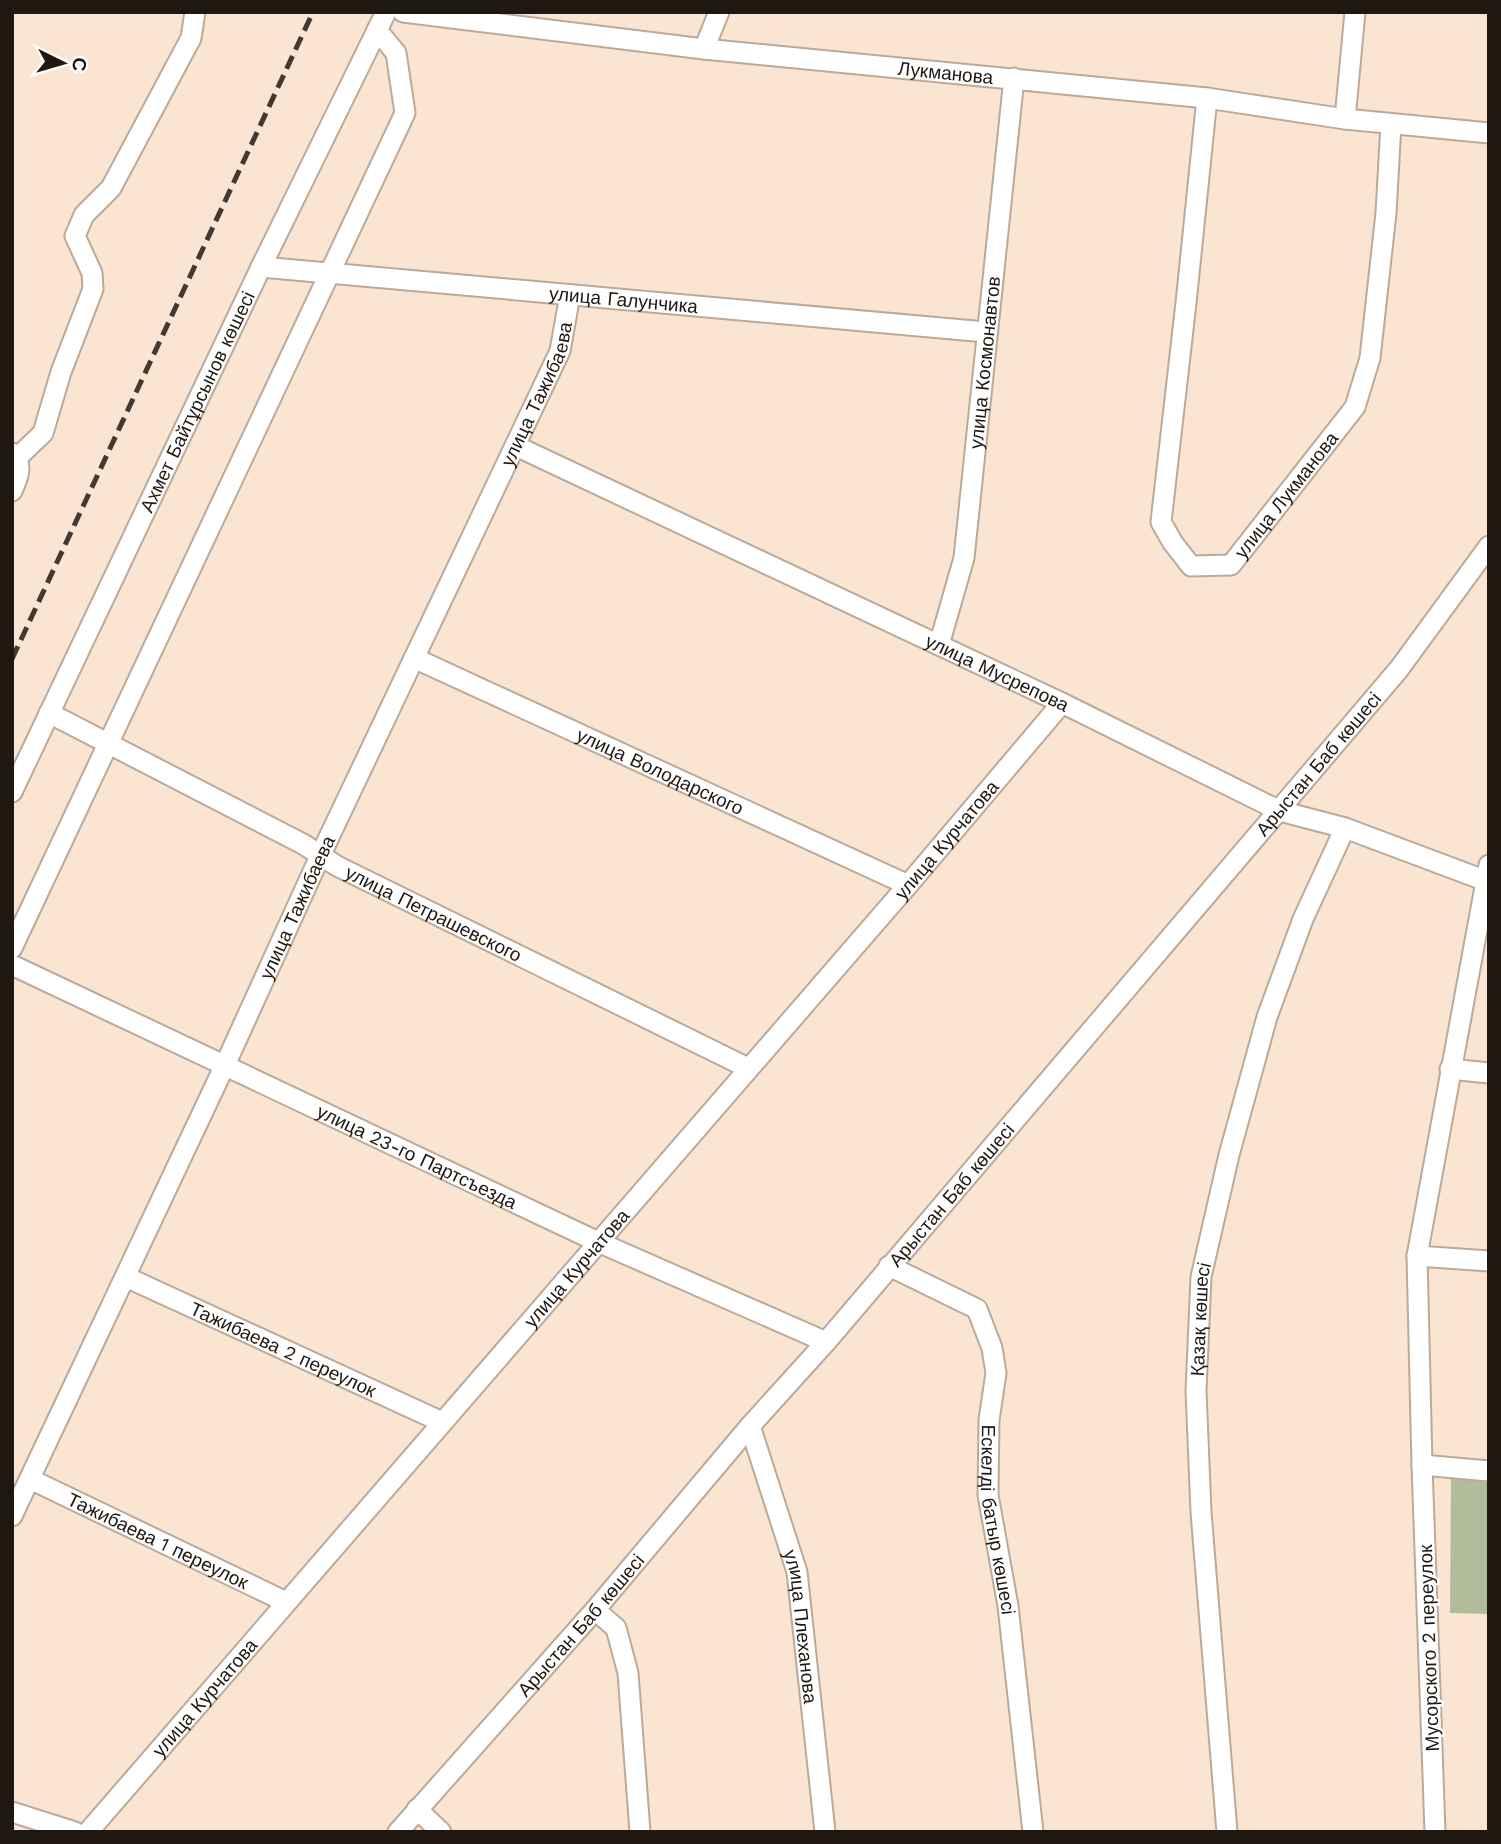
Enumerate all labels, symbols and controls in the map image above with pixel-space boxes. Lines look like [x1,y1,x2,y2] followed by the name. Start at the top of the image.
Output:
[28,28,98,98] north arrow
[897,56,995,89] street label: Лукманова
[67,57,91,73] text: С
[964,275,1005,450] street label: улица Космонавтов
[548,281,699,318] street label: улица Галунчика
[135,287,259,516] street label: Ахмет Байтұрсынов көшесі
[495,320,577,470] street label: улица Тажибаева
[1229,427,1343,563] street label: улица Лукманова
[922,629,1073,716] street label: улица Мусрепова
[1251,687,1386,840] street label: Арыстан Баб көшесі
[573,723,747,819] street label: улица Володарского
[889,775,1003,904] street label: улица Курчатова
[254,831,340,983] street label: улица Тажибаева
[342,860,526,967] street label: улица Петрашевского
[313,1099,521,1214] street label: улица 23-го Партсъезда
[884,1118,1019,1271] street label: Арыстан Баб көшесі
[519,1204,634,1332] street label: улица Курчатова
[1185,1260,1216,1377] street label: Қазақ көшесі
[187,1297,380,1402] street label: Тажибаева 2 переулок
[976,1424,1020,1616] street label: Ескелді батыр көшесі
[64,1487,253,1594] street label: Тажибаева 1 переулок
[1414,1544,1444,1752] street label: Мусорского 2 переулок
[779,1547,823,1705] street label: улица Плеханова
[512,1549,649,1701] street label: Арыстан Баб көшесі
[147,1633,262,1761] street label: улица Курчатова

